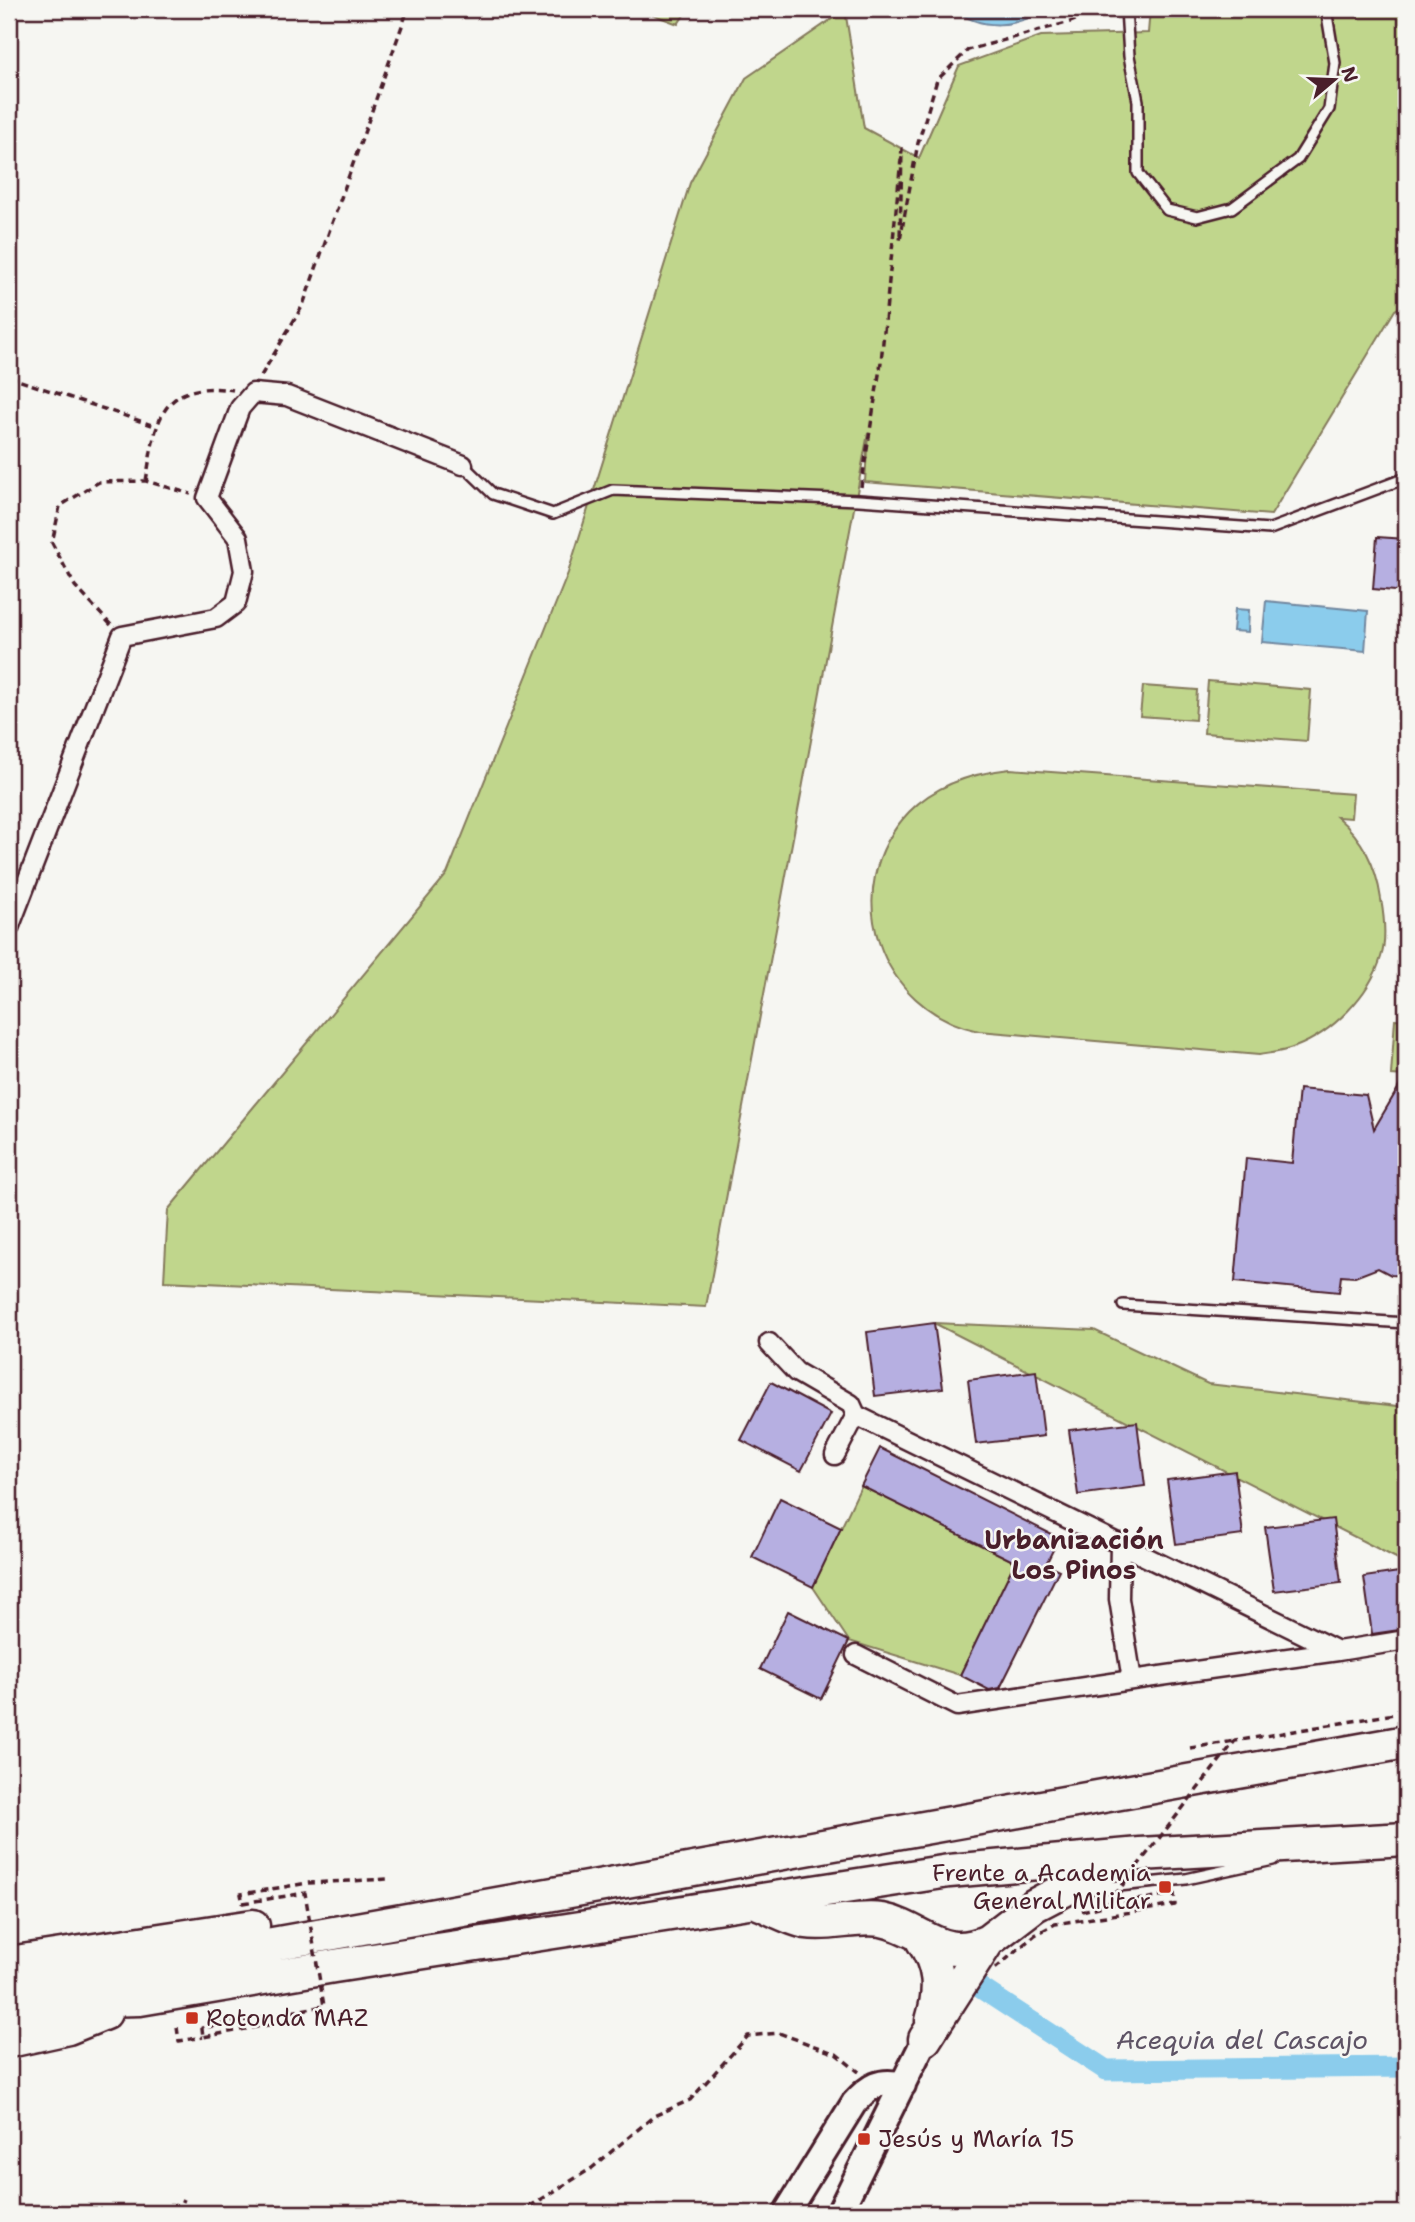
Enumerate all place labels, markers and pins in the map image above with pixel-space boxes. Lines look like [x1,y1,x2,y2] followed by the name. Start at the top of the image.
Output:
[932,1857,1151,1917] place label: Frente a Academia General Militar
[1157,1879,1173,1895] marker: Frente a Academia General Militar
[206,2002,368,2034] place label: Rotonda MAZ
[184,2010,200,2026] marker: Rotonda MAZ
[878,2123,1074,2155] place label: Jesús y María 15
[856,2131,872,2147] marker: Jesús y María 15

